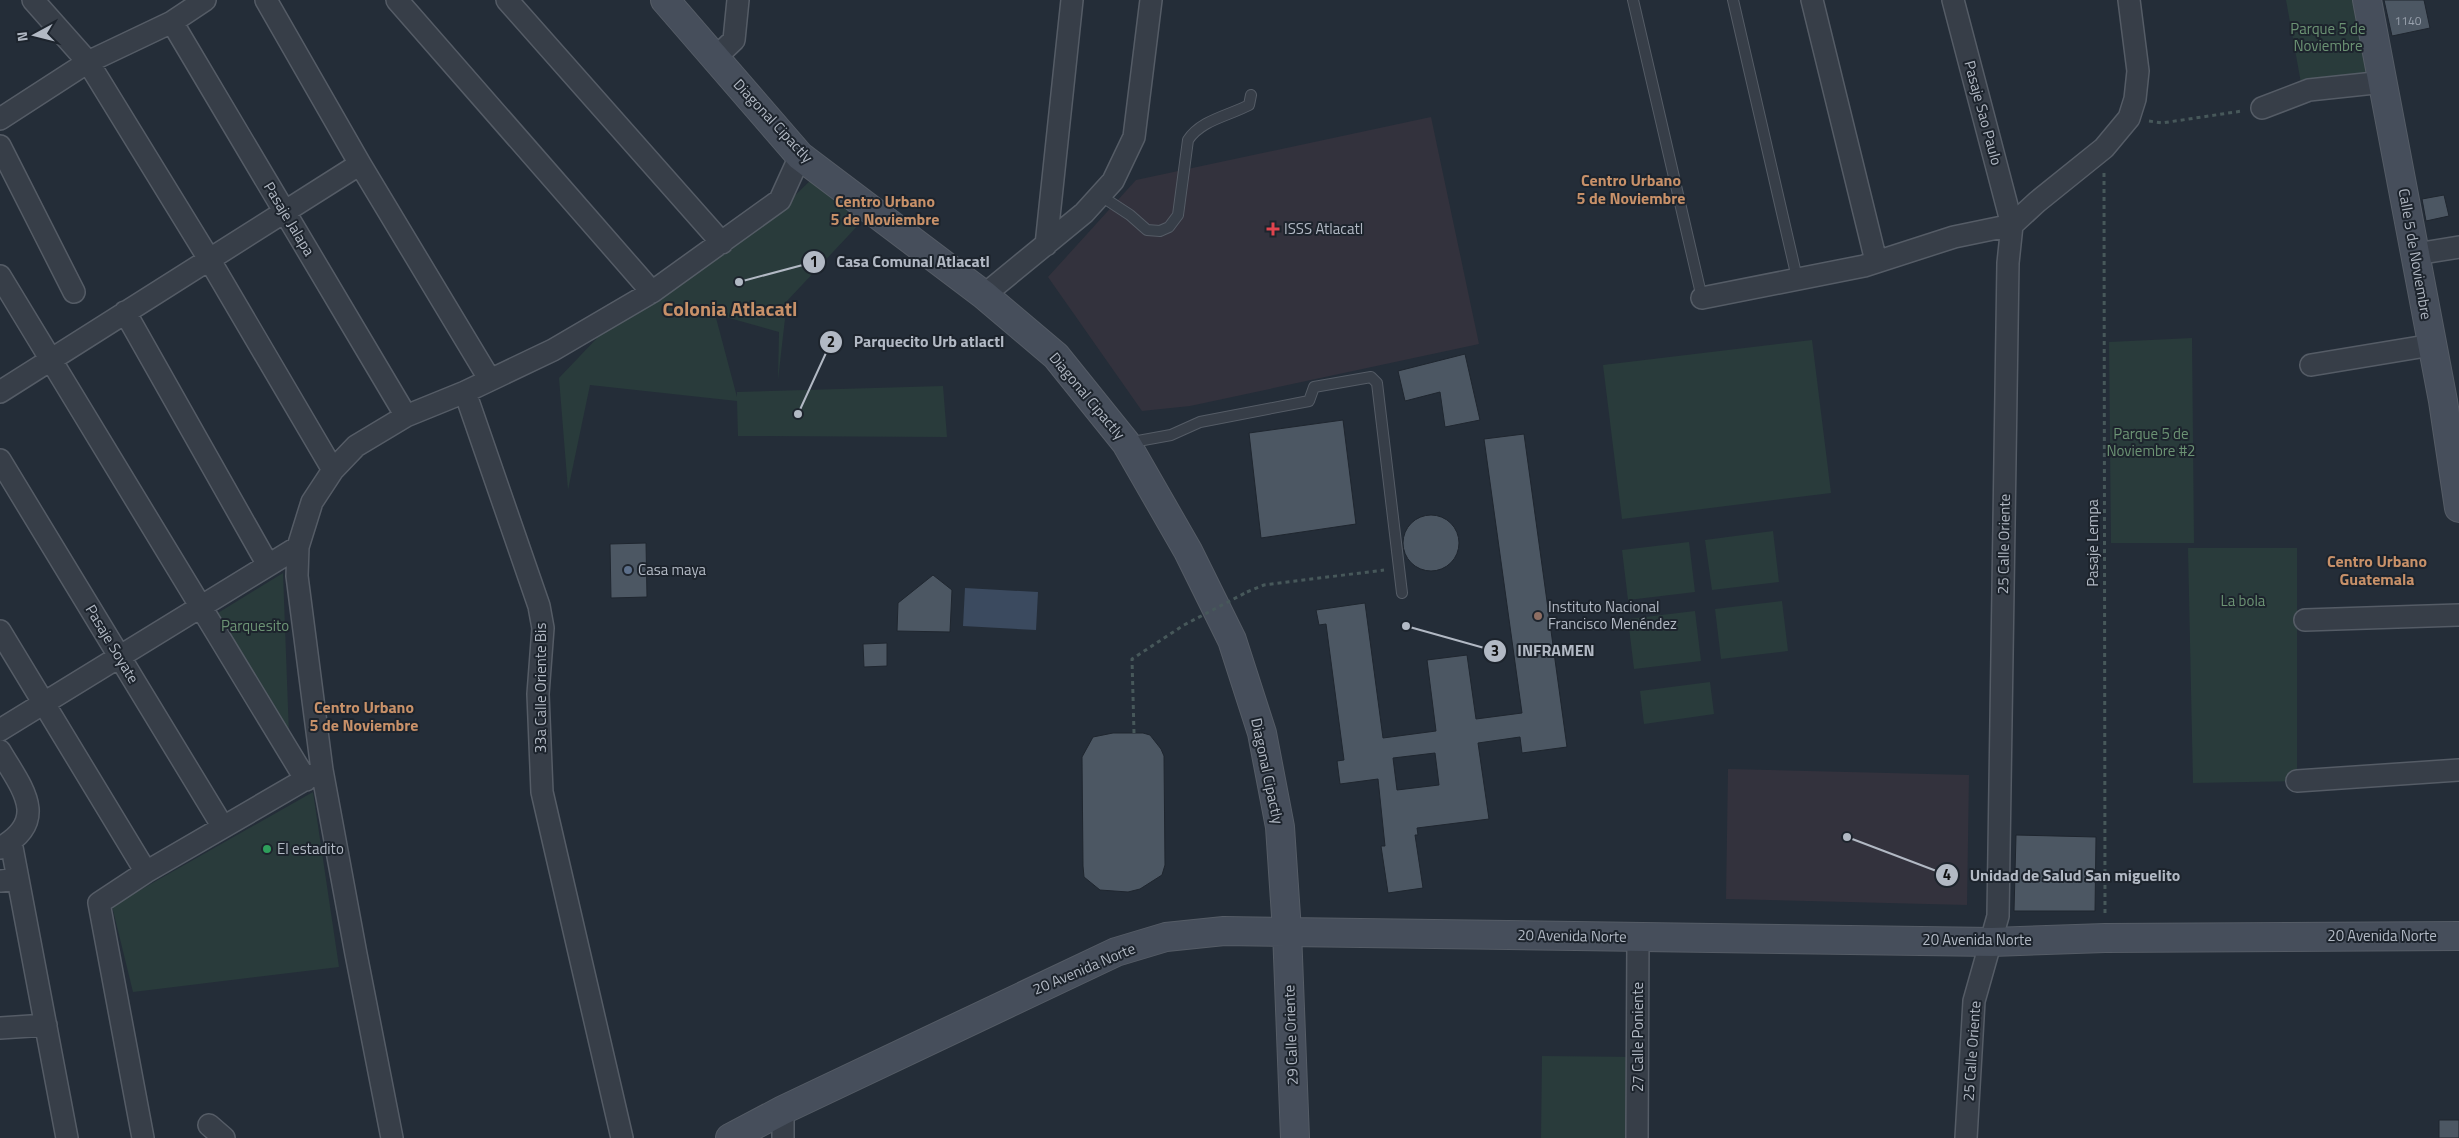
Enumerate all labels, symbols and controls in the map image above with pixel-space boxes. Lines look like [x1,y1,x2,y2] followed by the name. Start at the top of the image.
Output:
[10,10,60,60] north arrow
[2395,11,2422,30] house number: 1140
[2290,17,2366,57] park label: Parque 5 de Noviembre
[11,31,33,43] text: N
[1958,58,2009,168] street label: Pasaje Sao Paulo
[728,73,819,168] street label: Diagonal Cipactly
[1577,168,1685,210] district label: Centro Urbano 5 de Noviembre
[258,177,321,261] street label: Pasaje Jalapa
[2393,186,2438,321] street label: Calle 5 de Noviembre
[831,189,939,231] district label: Centro Urbano 5 de Noviembre
[1284,217,1363,240] place label: ISSS Atlacatl
[1266,222,1280,236] marker: ISSS Atlacatl
[801,246,1000,277] callout: Casa Comunal Atlacatl
[836,249,990,273] text: Casa Comunal Atlacatl
[810,250,818,273] text: 1
[663,293,797,324] district label: Colonia Atlacatl
[818,326,1014,357] callout: Parquecito Urb atlactl
[854,329,1004,353] text: Parquecito Urb atlactl
[827,330,835,353] text: 2
[1044,347,1131,444] street label: Diagonal Cipactly
[2106,422,2196,462] park label: Parque 5 de Noviembre #2
[1991,494,2016,594] street label: 25 Calle Oriente
[2081,499,2104,587] street label: Pasaje Lempa
[2327,549,2427,591] district label: Centro Urbano Guatemala
[638,558,707,581] place label: Casa maya
[622,564,634,576] marker: Casa maya
[2221,589,2266,612] park label: La bola
[1548,595,1677,635] place label: Instituto Nacional Francisco Menéndez
[80,600,145,688] street label: Pasaje Soyate
[1532,610,1544,622] marker: Instituto Nacional Francisco Menéndez
[221,614,289,637] park label: Parquesito
[529,623,552,753] street label: 33a Calle Oriente Bis
[1483,635,1605,666] callout: INFRAMEN
[1517,638,1595,662] text: INFRAMEN
[1491,639,1499,662] text: 3
[310,695,418,737] district label: Centro Urbano 5 de Noviembre
[1245,716,1290,826] street label: Diagonal Cipactly
[277,837,344,860] place label: El estadito
[261,843,273,855] marker: El estadito
[1935,860,2190,891] callout: Unidad de Salud San miguelito
[1943,863,1951,886] text: 4
[1970,863,2180,887] text: Unidad de Salud San miguelito
[1517,923,1627,948] street label: 20 Avenida Norte
[2327,924,2437,947] street label: 20 Avenida Norte
[1922,928,2032,951] street label: 20 Avenida Norte
[1029,937,1139,1001] street label: 20 Avenida Norte
[1626,982,1649,1092] street label: 27 Calle Poniente
[1277,984,1304,1086] street label: 29 Calle Oriente
[1957,1000,1986,1102] street label: 25 Calle Oriente

